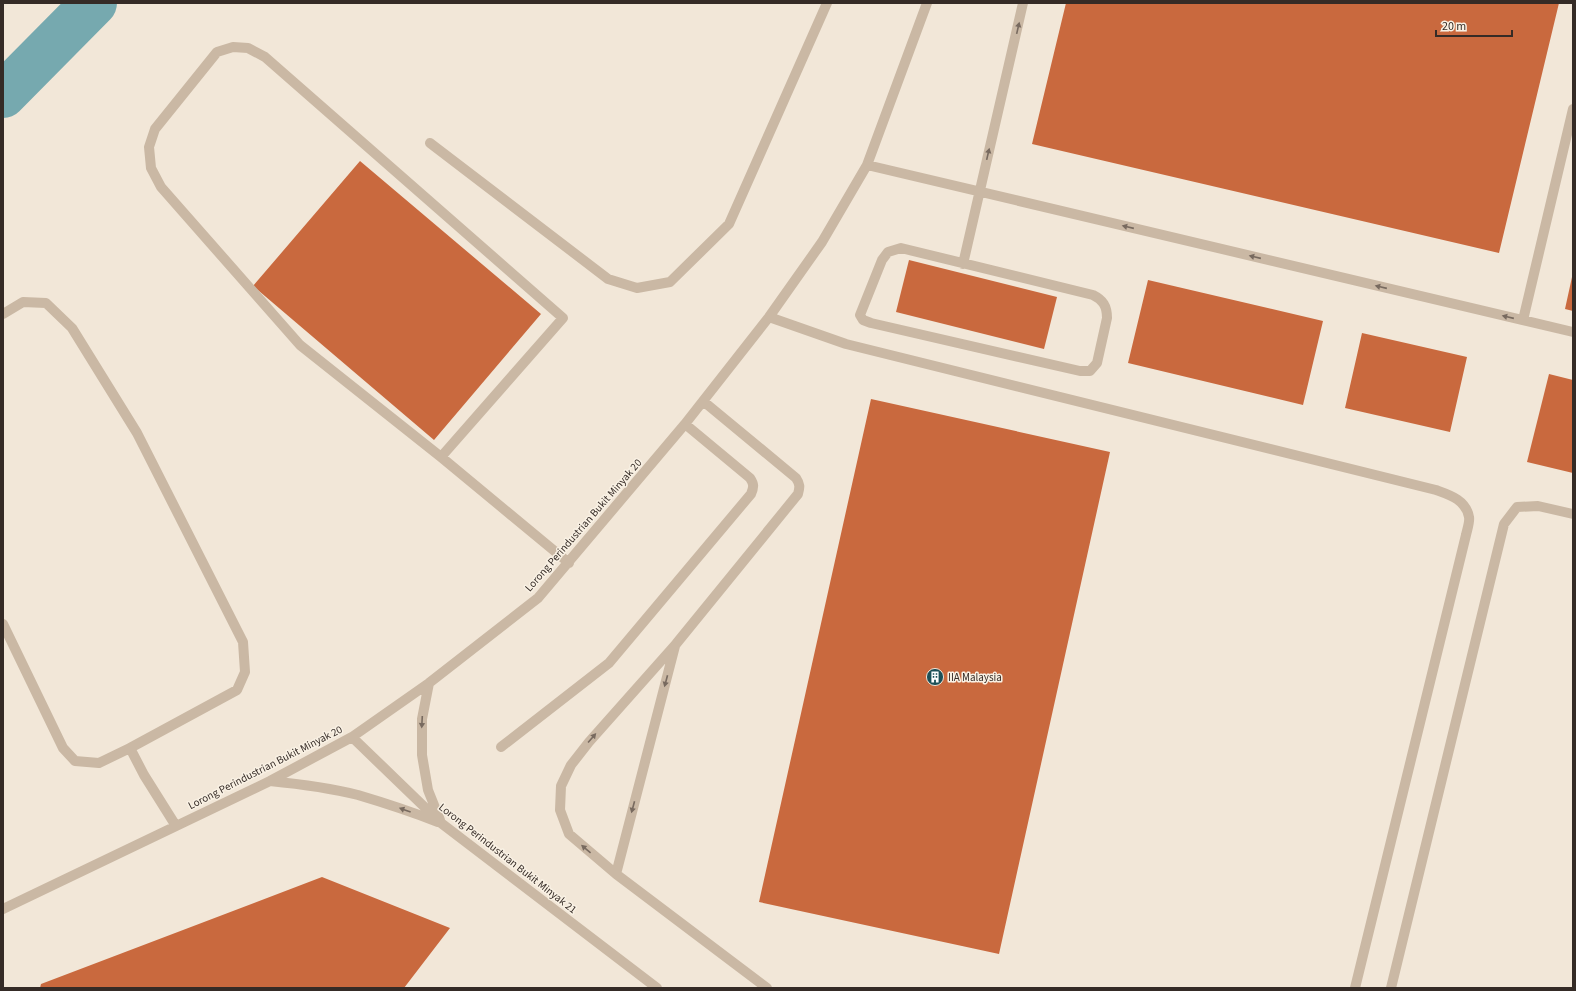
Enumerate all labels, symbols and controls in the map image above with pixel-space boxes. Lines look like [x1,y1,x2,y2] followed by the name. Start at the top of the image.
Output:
[1436,12,1512,38] scale bar
[1442,18,1466,35] text: 20 m
[1015,21,1021,34] one-way arrow
[986,148,992,160] one-way arrow
[1122,224,1134,230] one-way arrow
[1249,254,1261,260] one-way arrow
[1375,283,1387,289] one-way arrow
[1502,313,1514,319] one-way arrow
[522,456,645,595] street label: Lorong Perindustrian Bukit Minyak 20
[925,667,945,687] building icon: IIA Malaysia
[948,670,1002,685] place label: IIA Malaysia
[663,676,669,688] one-way arrow
[419,716,425,729] one-way arrow
[185,722,345,813] street label: Lorong Perindustrian Bukit Minyak 20
[587,734,596,743] one-way arrow
[436,800,580,917] street label: Lorong Perindustrian Bukit Minyak 21
[630,801,636,813] one-way arrow
[398,806,410,812] one-way arrow
[581,845,591,854] one-way arrow

